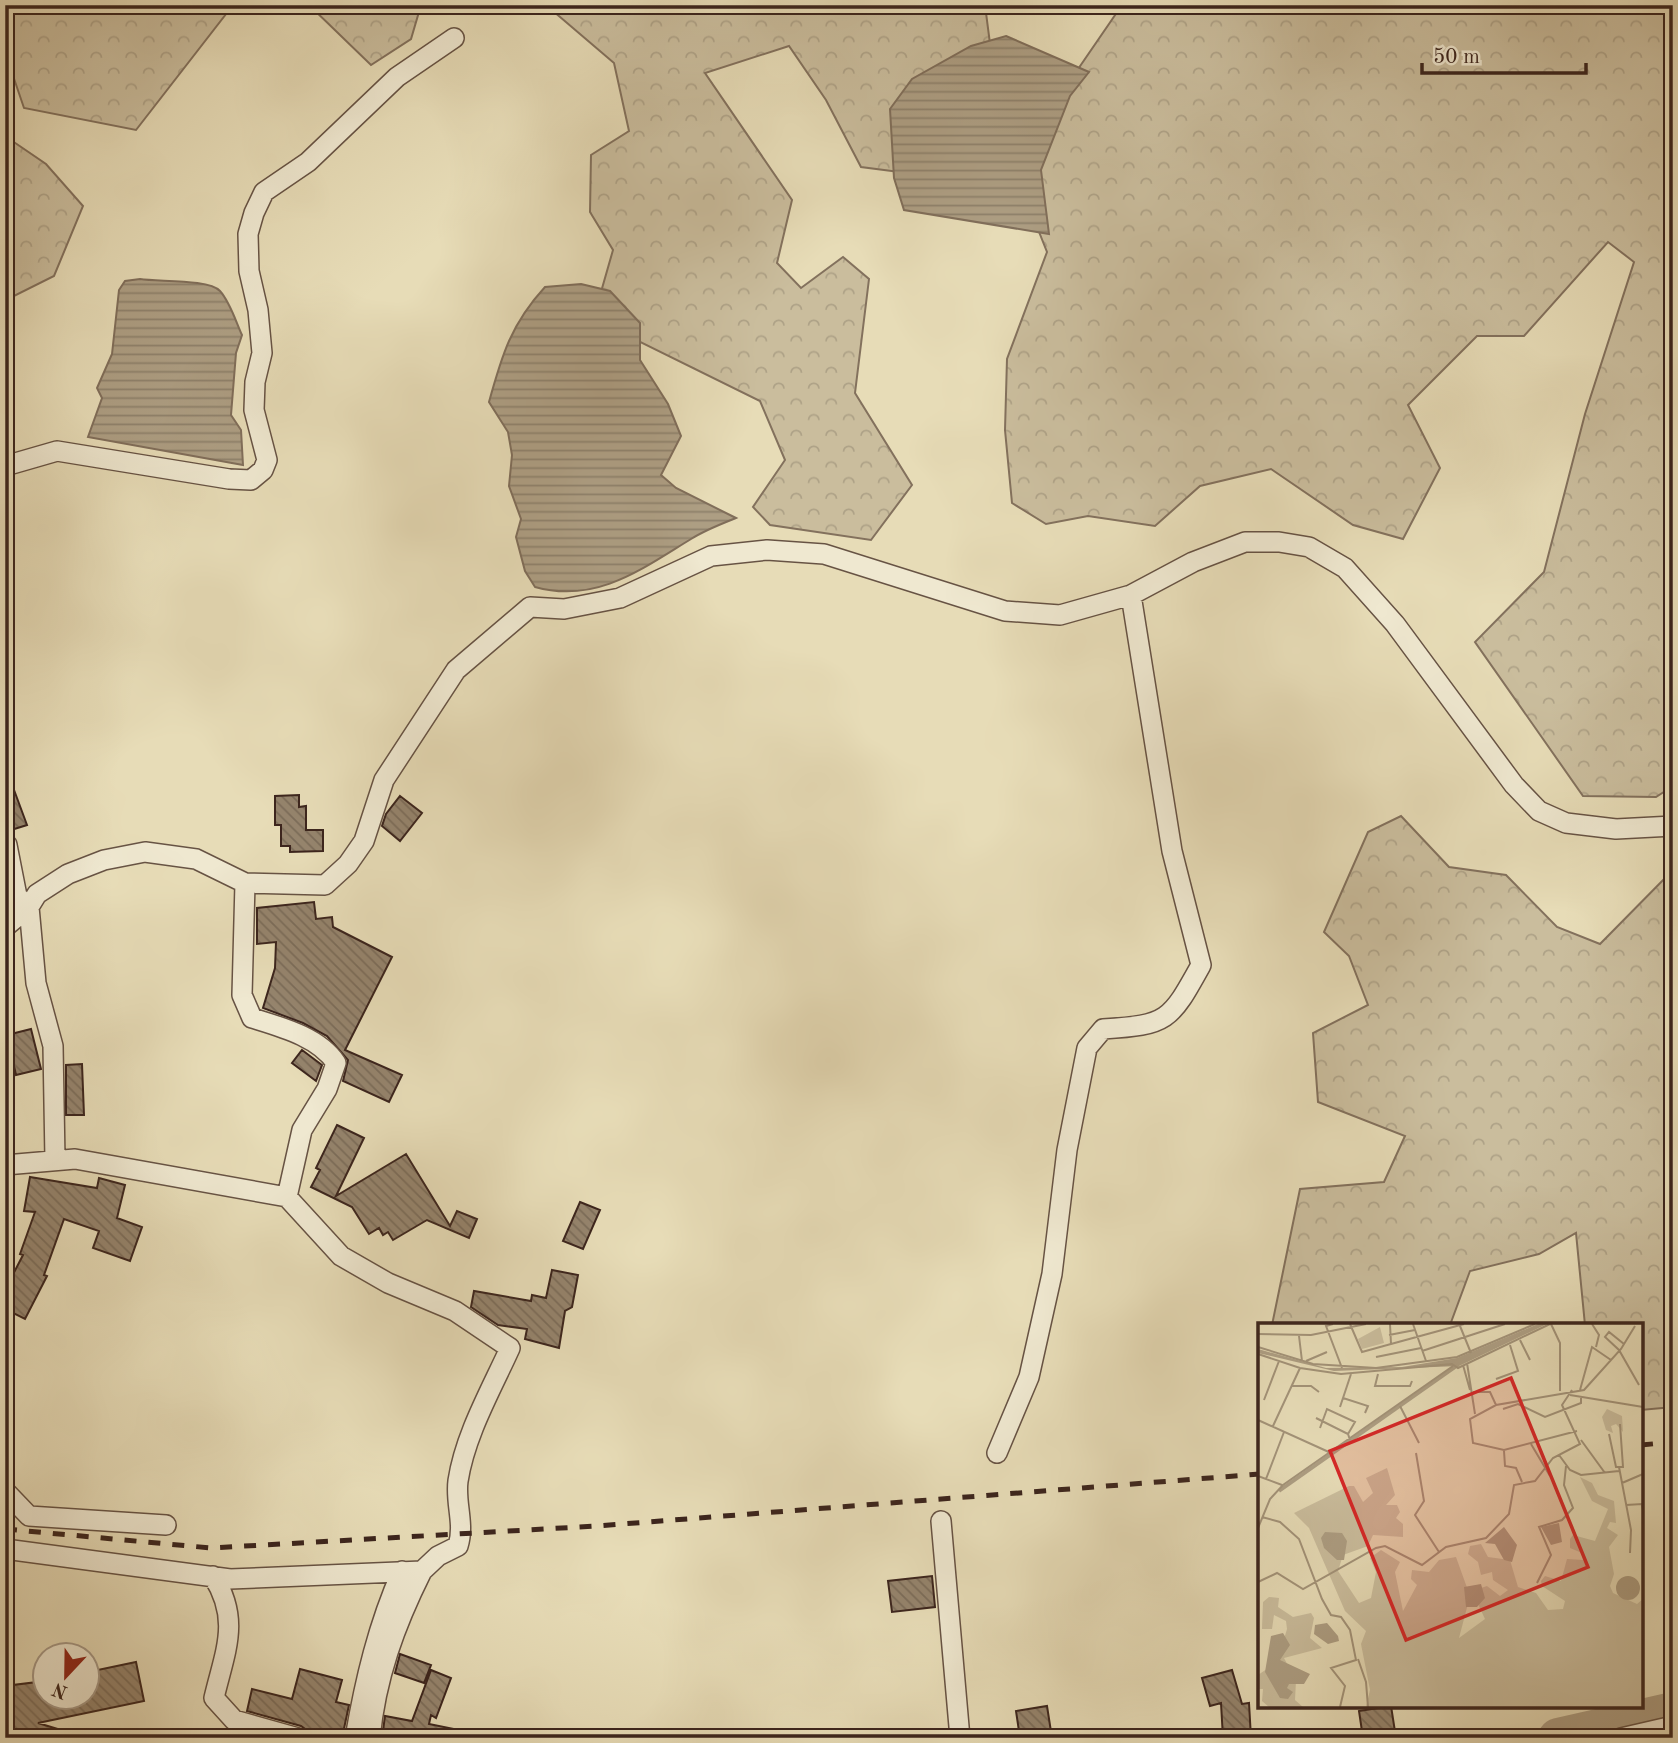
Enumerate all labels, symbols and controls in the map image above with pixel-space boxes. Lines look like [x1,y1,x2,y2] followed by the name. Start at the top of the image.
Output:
[1422,32,1587,76] scale bar
[1433,47,1480,68] text: 50 m
[1258,1323,1643,1708] inset map
[32,1642,102,1712] north arrow
[50,1678,71,1701] text: N

